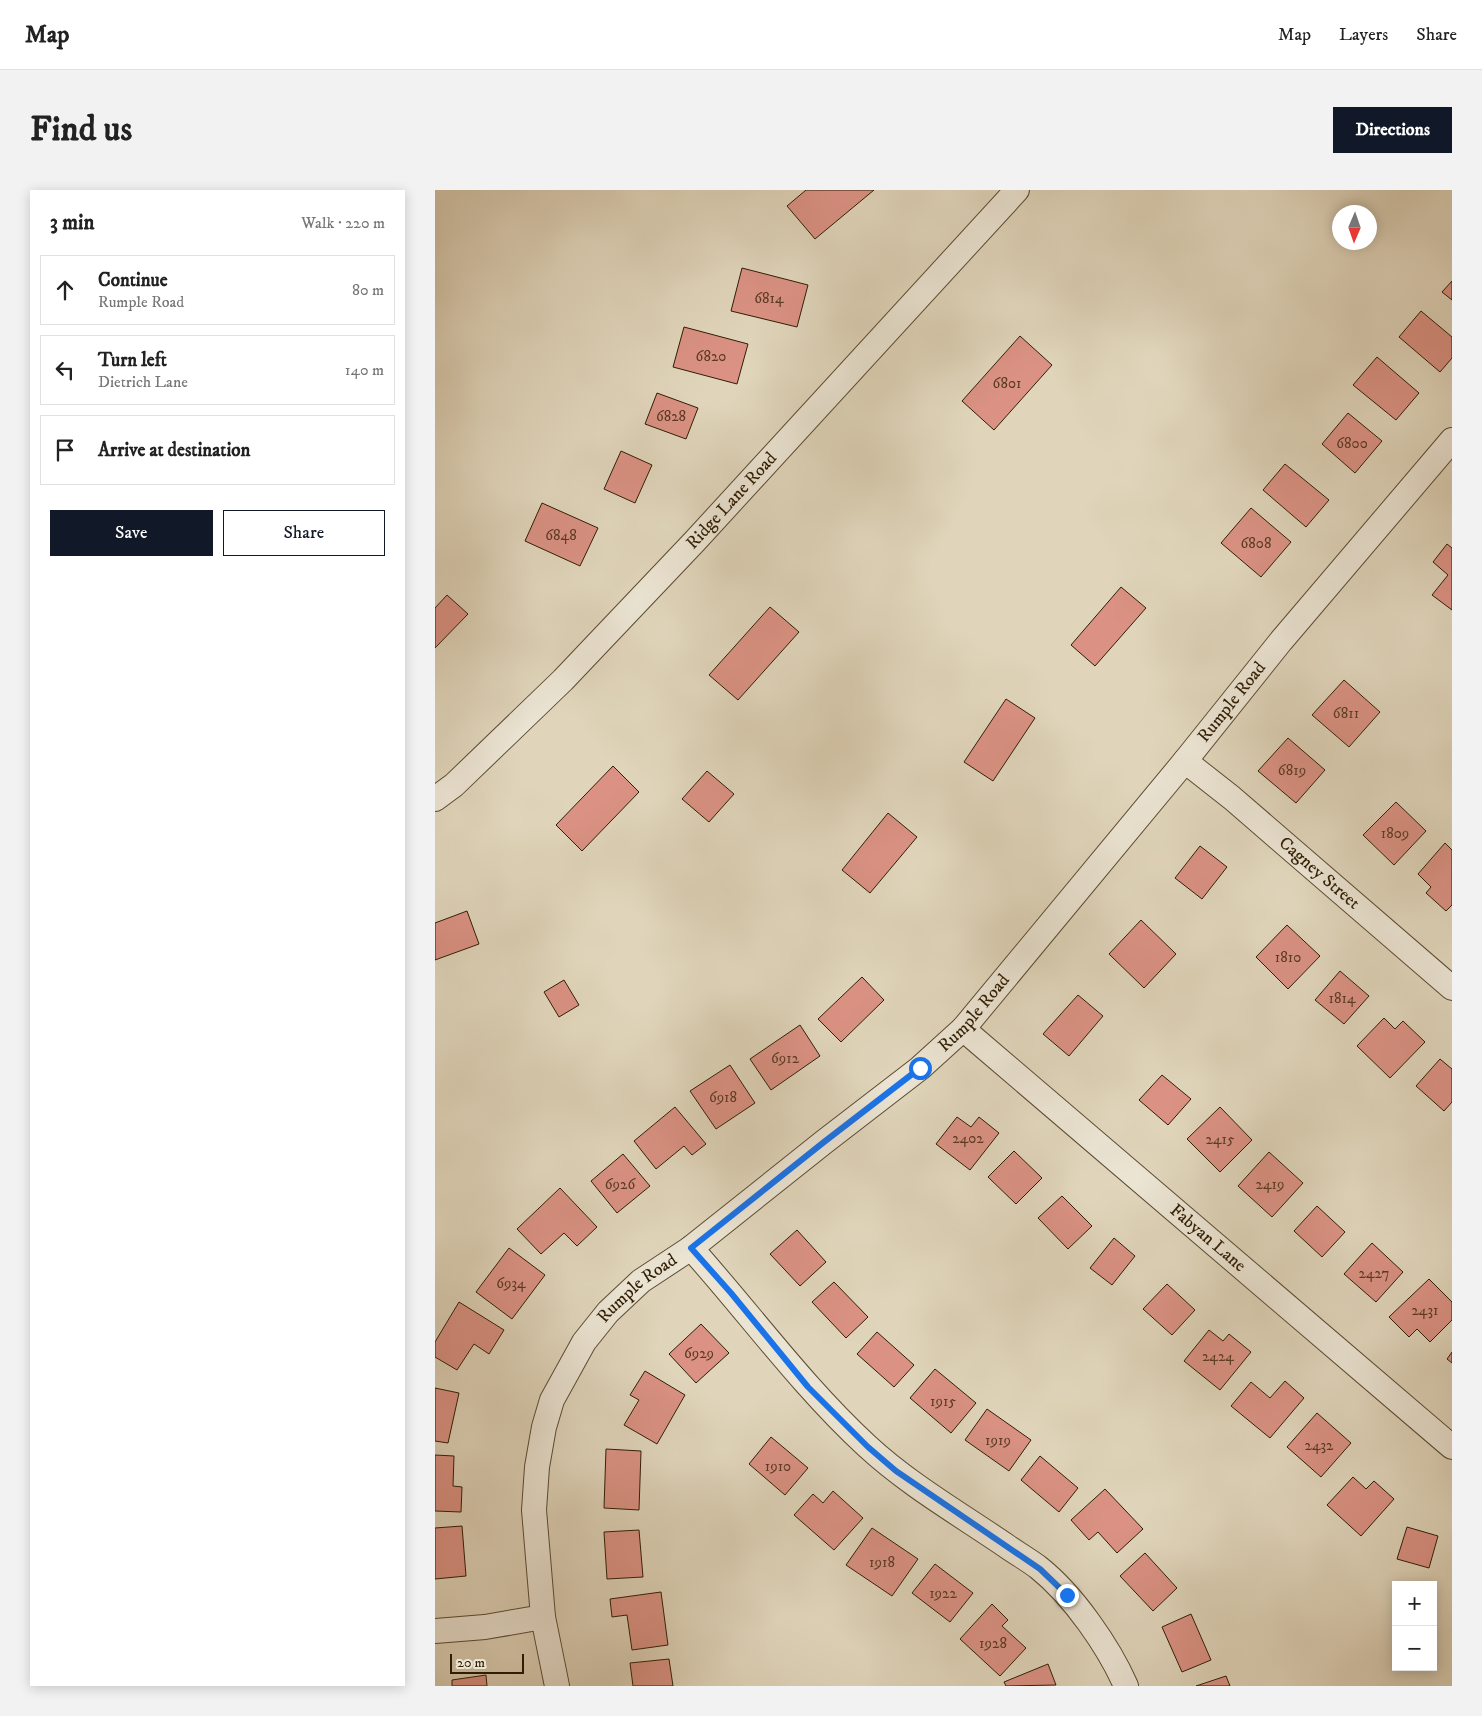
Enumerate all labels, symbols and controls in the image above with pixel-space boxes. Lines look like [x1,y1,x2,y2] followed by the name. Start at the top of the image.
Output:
[25,20,69,50] text: Map
[1278,24,1311,46] text: Map
[1339,24,1388,46] text: Layers
[1416,24,1457,46] text: Share
[1333,107,1452,153] button: Directions
[30,108,132,152] text: Find us
[1332,205,1377,250] north arrow
[50,210,95,236] text: 3 min
[301,213,385,233] text: Walk · 220 m
[98,269,168,292] text: Continue
[51,276,79,304] icon: ahead
[352,280,384,300] text: 80 m
[754,289,784,308] house number: 6814
[98,292,184,312] text: Rumple Road
[696,347,726,366] house number: 6820
[98,349,167,372] text: Turn left
[51,356,79,384] icon: left
[345,360,384,380] text: 140 m
[98,372,188,392] text: Dietrich Lane
[993,374,1021,393] house number: 6801
[656,407,686,426] house number: 6828
[1336,434,1368,453] house number: 6800
[51,436,79,464] icon: arrive
[98,439,250,462] text: Arrive at destination
[682,448,782,554] street label: Ridge Lane Road
[50,510,213,556] button: Save
[223,510,385,556] button: Share
[545,526,577,545] house number: 6848
[1241,534,1271,553] house number: 6808
[1193,657,1271,747] street label: Rumple Road
[1333,704,1359,723] house number: 6811
[1278,761,1306,780] house number: 6819
[1381,824,1409,843] house number: 1809
[1274,832,1364,915] street label: Cagney Street
[1275,948,1301,967] house number: 1810
[934,970,1015,1057] street label: Rumple Road
[1328,989,1356,1008] house number: 1814
[771,1049,800,1068] house number: 6912
[909,1057,932,1080] route start
[709,1088,737,1107] house number: 6918
[952,1129,984,1148] house number: 2402
[1206,1130,1235,1149] house number: 2415
[605,1175,636,1194] house number: 6926
[1256,1175,1284,1194] house number: 2419
[1165,1199,1250,1277] street label: Fabyan Lane
[593,1249,681,1327] street label: Rumple Road
[1359,1264,1390,1283] house number: 2427
[496,1274,526,1293] house number: 6934
[1411,1301,1439,1320] house number: 2431
[684,1344,714,1363] house number: 6929
[1202,1347,1234,1366] house number: 2424
[930,1392,956,1411] house number: 1915
[985,1431,1011,1450] house number: 1919
[1305,1436,1334,1455] house number: 2432
[765,1457,791,1476] house number: 1910
[869,1553,895,1572] house number: 1918
[1392,1581,1437,1671] map controls
[1392,1581,1437,1626] button: +
[929,1584,957,1603] house number: 1922
[1056,1584,1079,1607] route end
[1392,1626,1437,1671] button: −
[979,1634,1007,1653] house number: 1928
[450,1651,524,1674] scale bar
[457,1654,485,1672] text: 20 m

